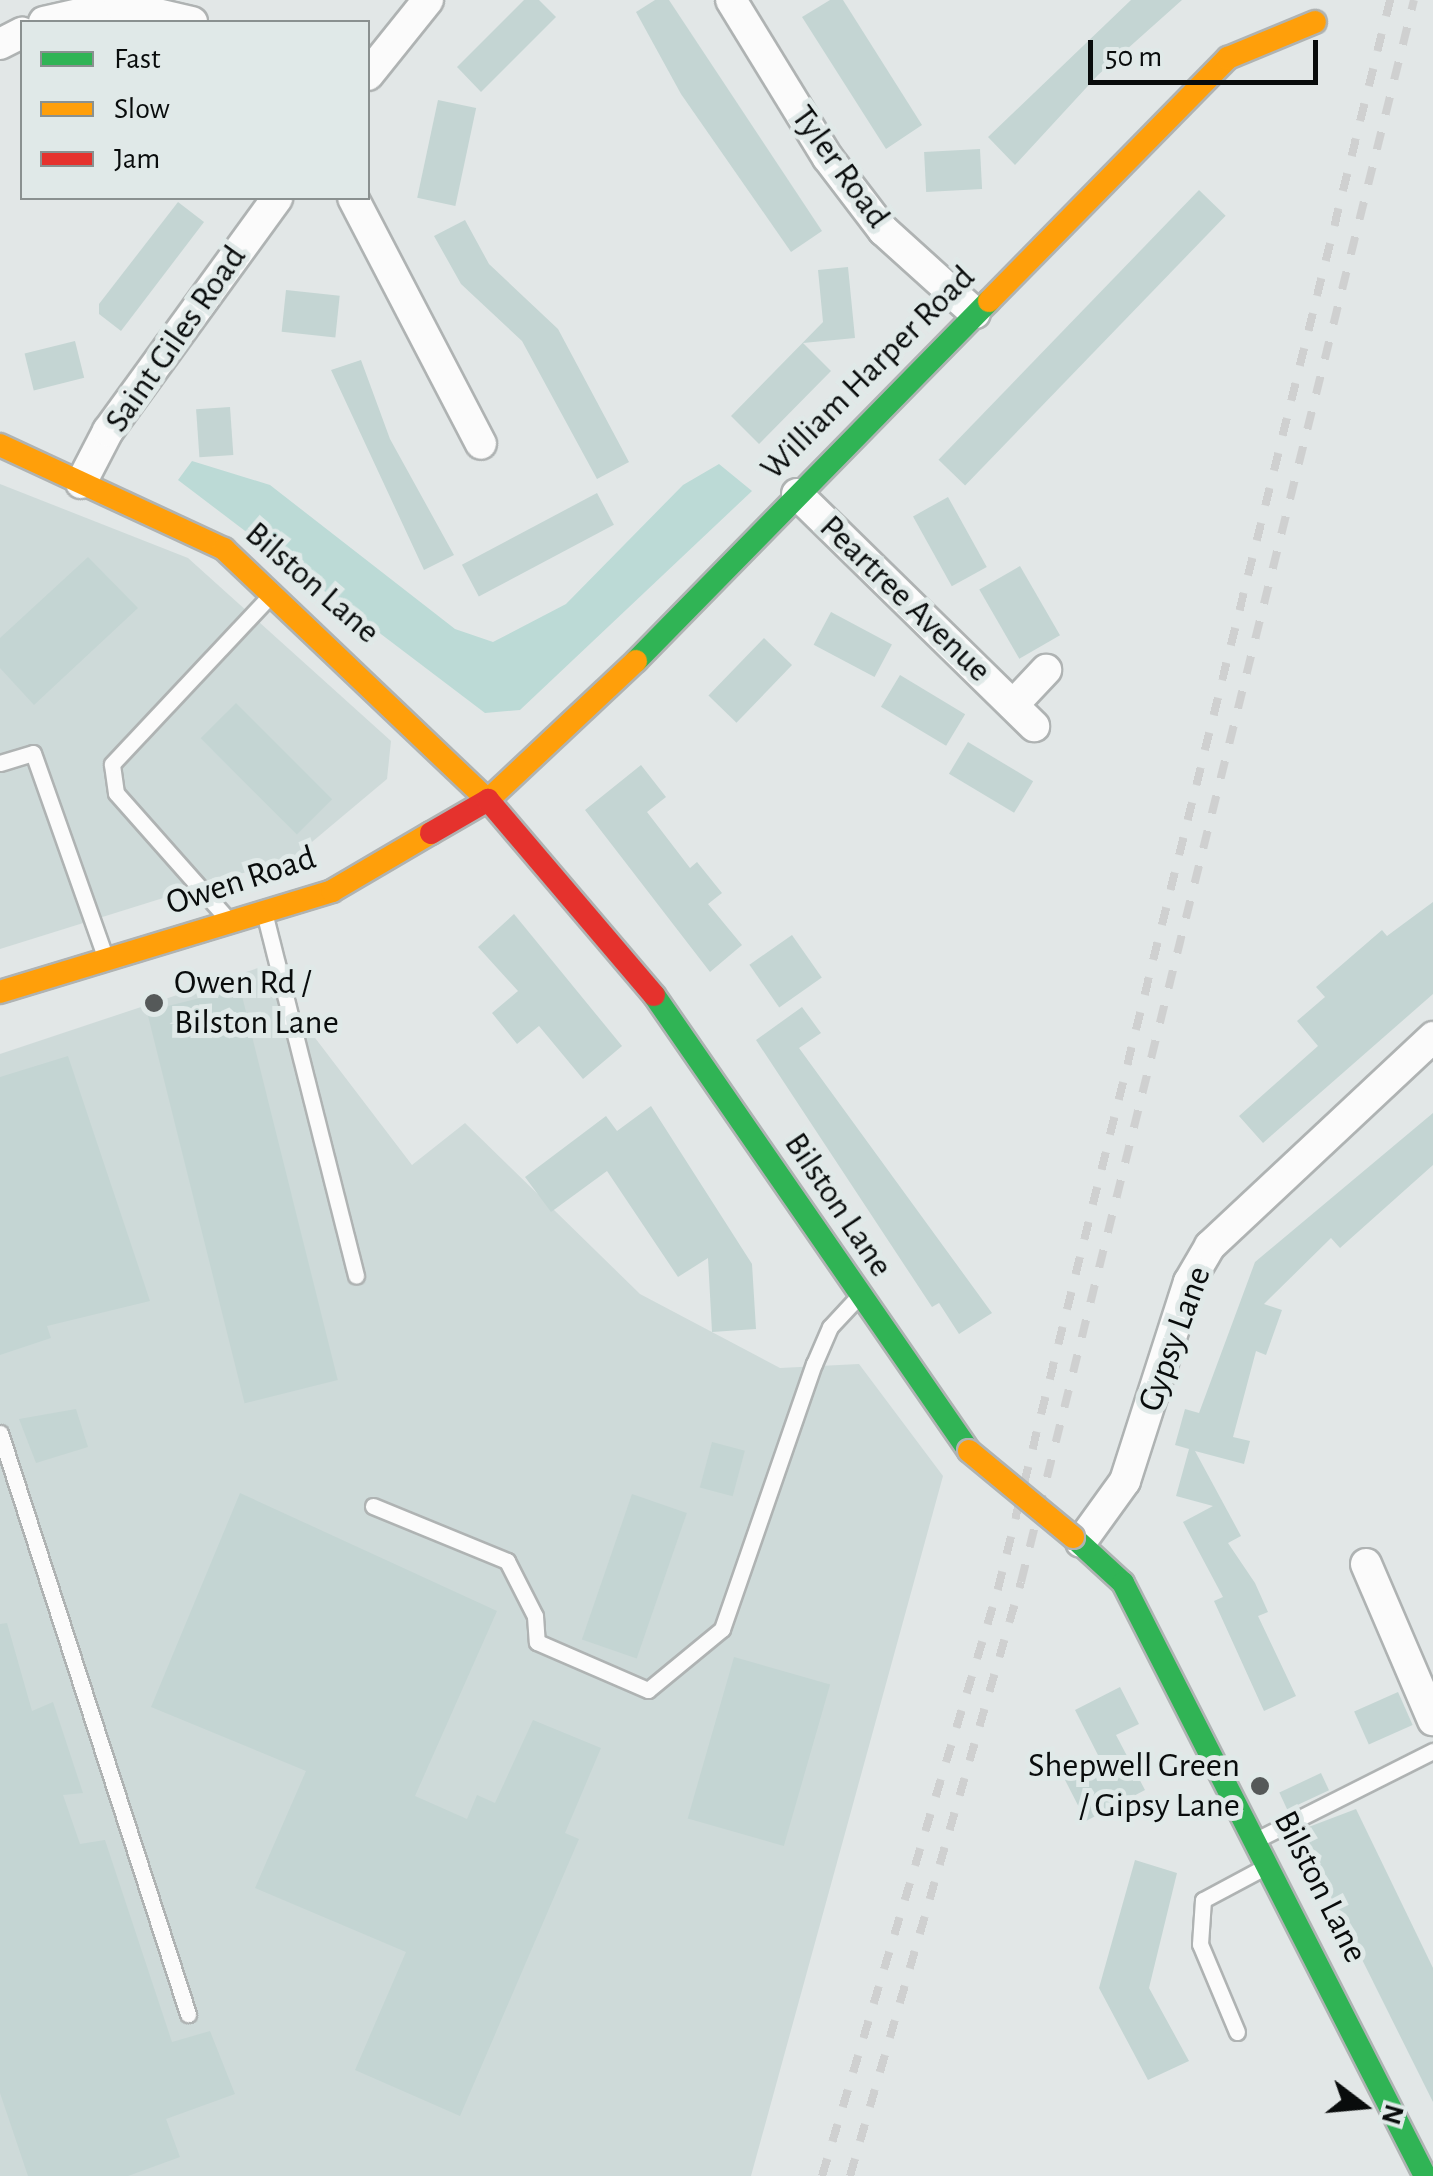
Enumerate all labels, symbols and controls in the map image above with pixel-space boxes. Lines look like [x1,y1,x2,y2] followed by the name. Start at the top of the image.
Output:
[20,20,370,200] legend
[1093,20,1323,82] scale bar
[1105,42,1162,72] text: 50 m
[114,44,161,74] text: Fast
[114,94,170,124] text: Slow
[781,98,899,236] street label: Tyler Road
[114,144,160,174] text: Jam
[96,238,256,440] street label: Saint Giles Road
[752,257,984,489] street label: William Harper Road
[810,507,1000,691] street label: Peartree Avenue
[236,513,388,653] street label: Bilston Lane
[161,837,321,925] street label: Owen Road
[174,962,339,1044] place label: Owen Rd / Bilston Lane
[143,992,165,1014] marker: Owen Rd / Bilston Lane
[775,1125,901,1285] street label: Bilston Lane
[1129,1261,1221,1417] street label: Gypsy Lane
[1028,1745,1240,1827] place label: Shepwell Green / Gipsy Lane
[1249,1775,1271,1797] marker: Shepwell Green / Gipsy Lane
[1264,1804,1376,1970] street label: Bilston Lane
[1313,2056,1413,2156] north arrow
[1376,2101,1408,2127] text: N

